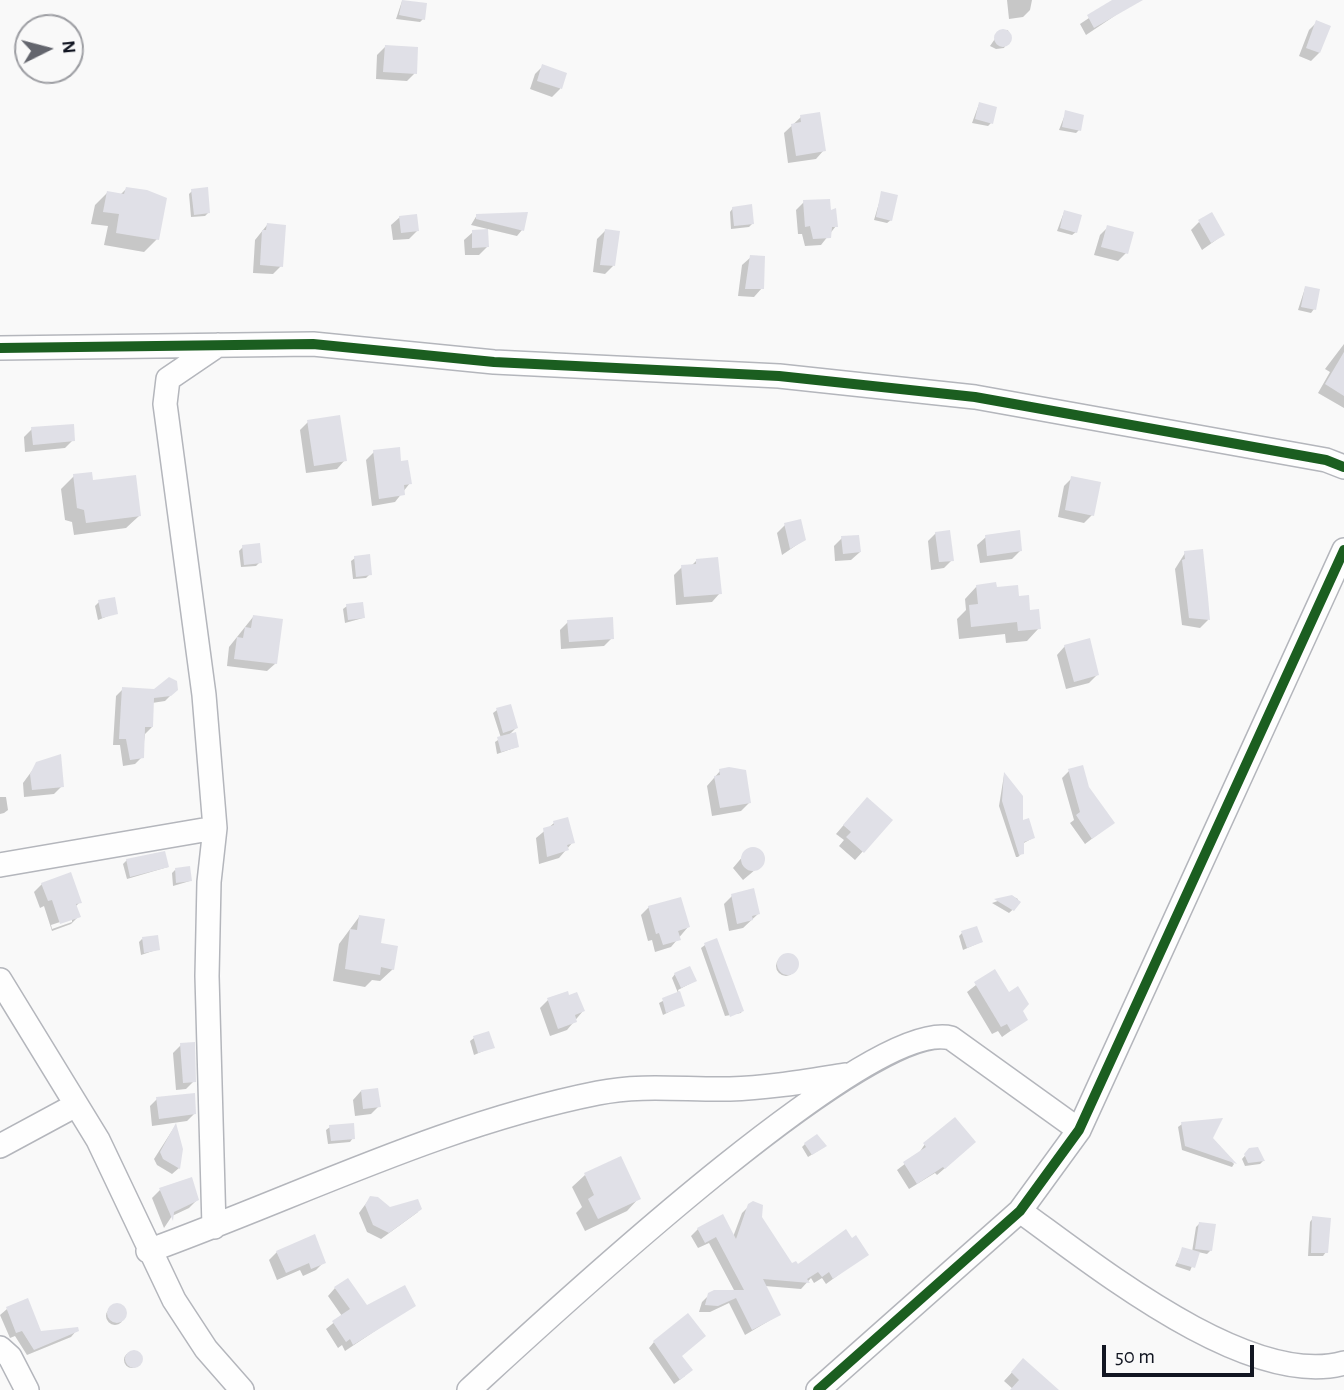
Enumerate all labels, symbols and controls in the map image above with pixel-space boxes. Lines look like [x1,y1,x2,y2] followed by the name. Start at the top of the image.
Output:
[14,14,84,84] north arrow
[58,39,79,55] text: N
[1106,1330,1258,1374] scale bar
[1115,1346,1155,1367] text: 50 m

